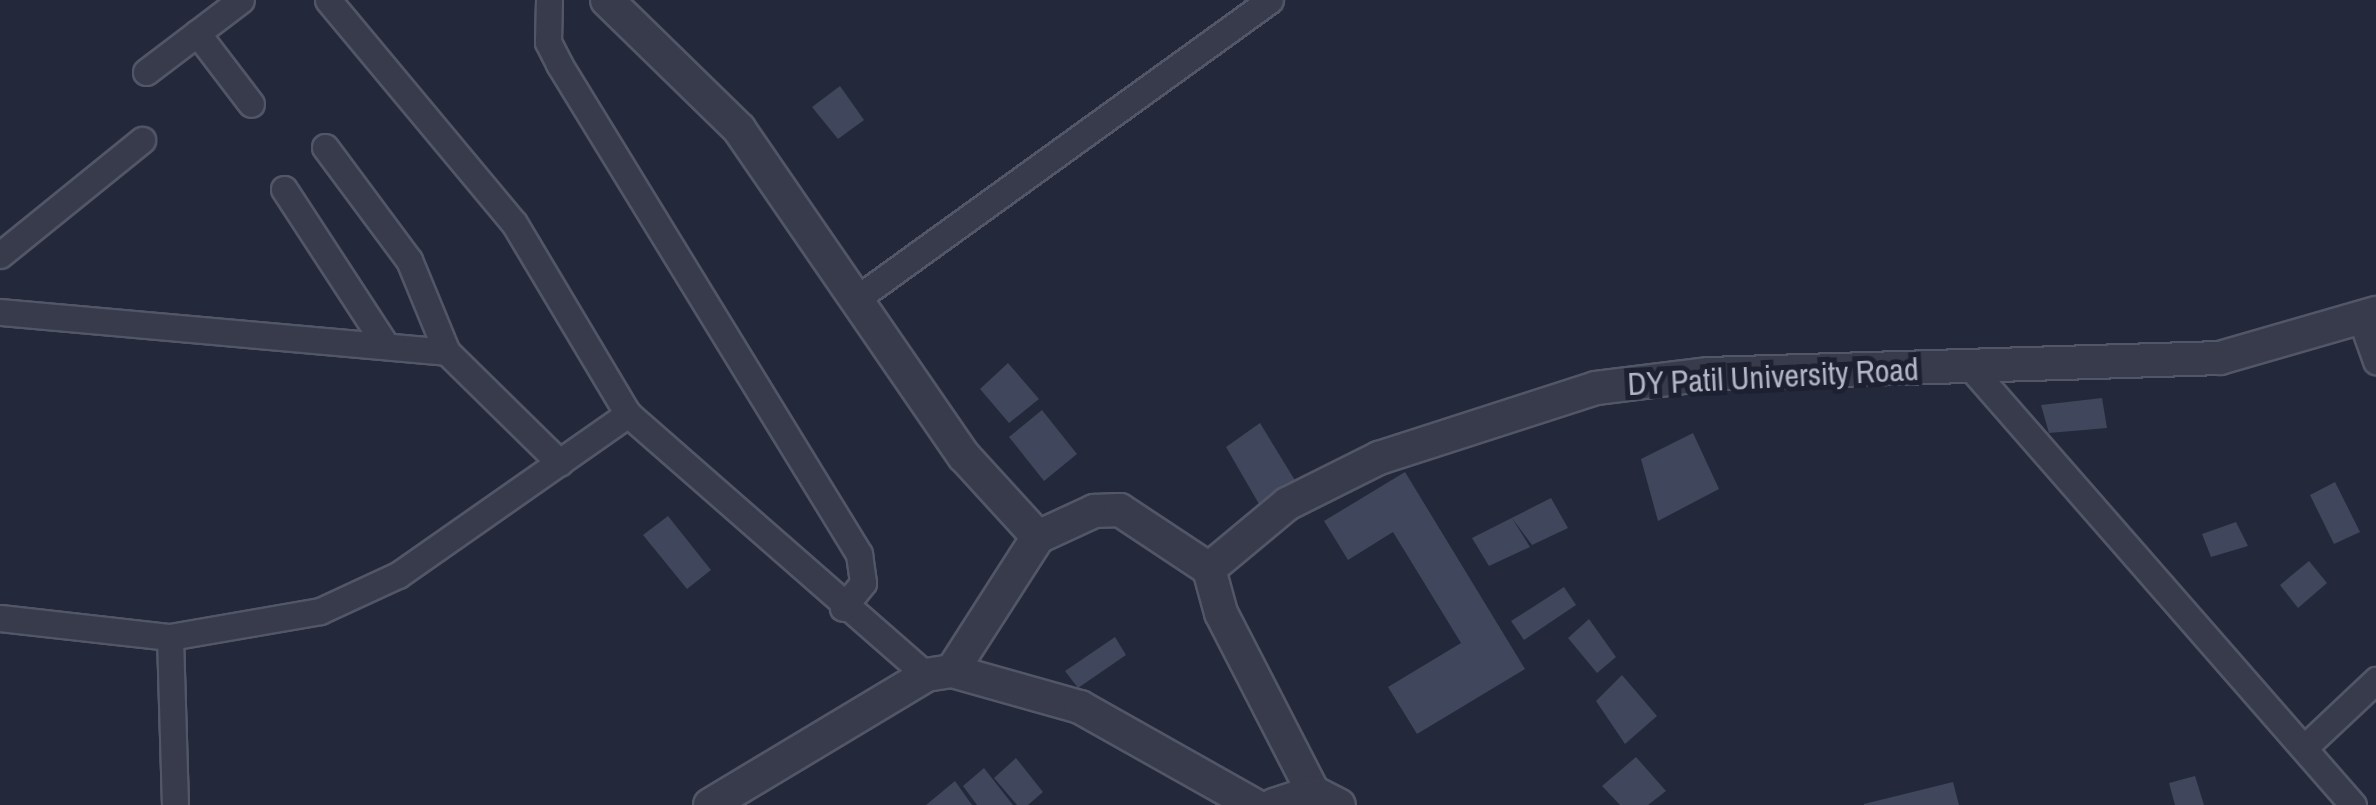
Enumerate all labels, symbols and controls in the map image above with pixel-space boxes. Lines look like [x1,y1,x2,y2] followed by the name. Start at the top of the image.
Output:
[1626,350,1920,404] street label: DY Patil University Road

